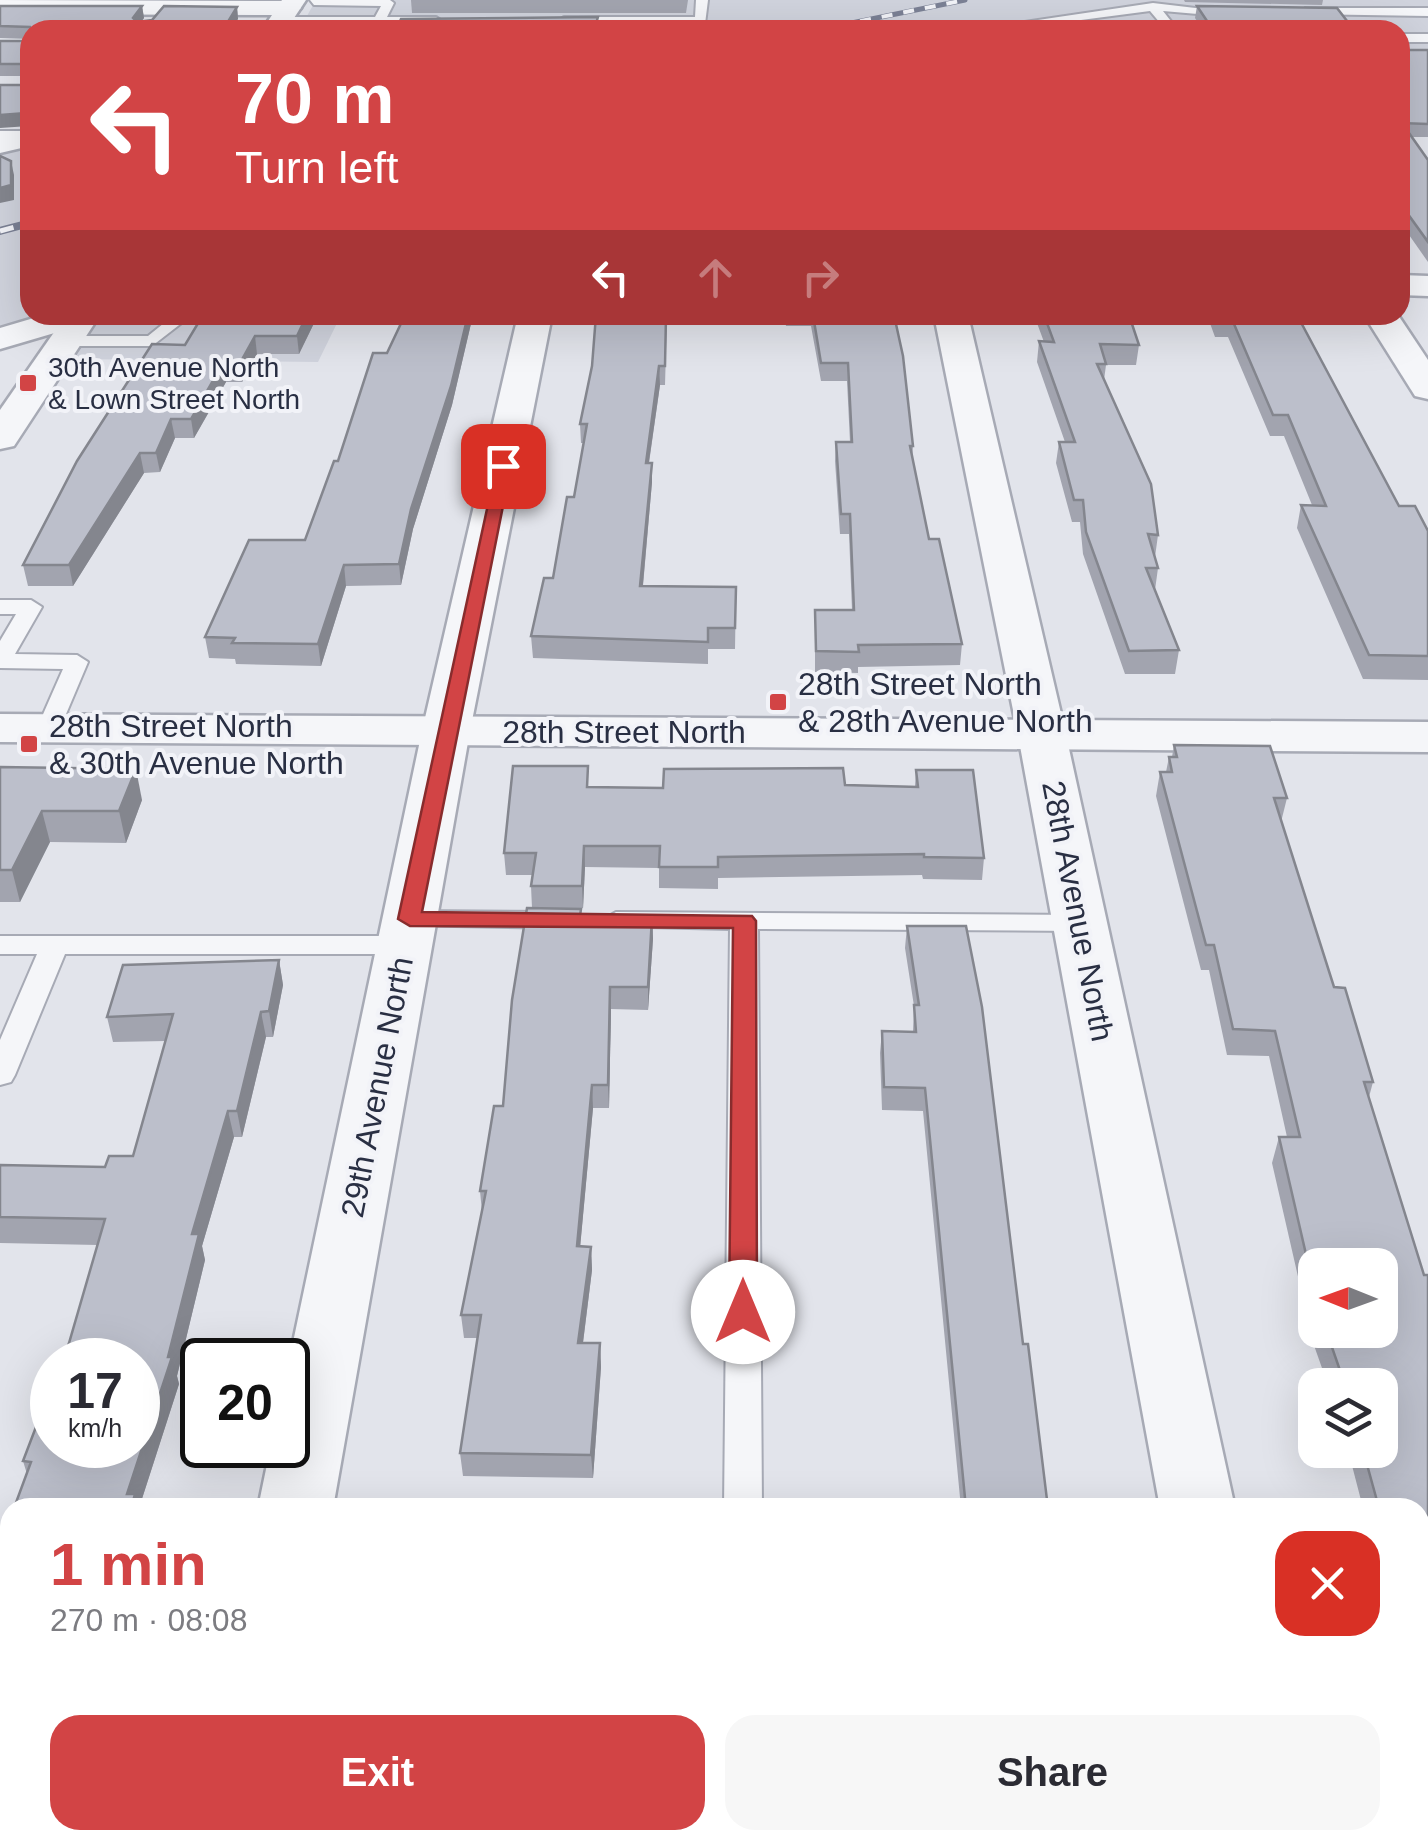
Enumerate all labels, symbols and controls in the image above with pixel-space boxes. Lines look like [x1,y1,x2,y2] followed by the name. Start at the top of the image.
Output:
[70,60,200,190] icon: left
[235,60,395,138] text: 70 m
[235,142,398,193] text: Turn left
[583,250,638,305] icon: left
[688,250,743,305] icon: ahead
[793,250,848,305] icon: right
[48,352,300,415] place label: 30th Avenue North & Lown Street North
[17,372,39,394] marker: 30th Avenue North & Lown Street North
[461,424,546,509] pin
[476,439,531,494] icon: arrive
[798,666,1093,739] place label: 28th Street North & 28th Avenue North
[767,691,789,713] marker: 28th Street North & 28th Avenue North
[49,708,344,781] place label: 28th Street North & 30th Avenue North
[502,714,746,750] street label: 28th Street North
[18,733,40,755] marker: 28th Street North & 30th Avenue North
[1035,778,1121,1044] street label: 28th Avenue North
[334,954,420,1220] street label: 29th Avenue North
[1298,1248,1398,1348] north arrow
[1298,1248,1398,1468] map controls
[691,1260,795,1364] position arrow
[180,1338,310,1468] speed limit sign: 20
[67,1363,123,1419] text: 17
[1298,1368,1398,1468] button: layers
[68,1414,122,1442] text: km/h
[50,1531,207,1598] text: 1 min
[1275,1531,1380,1636] button: close
[50,1602,247,1638] text: 270 m · 08:08
[50,1715,705,1830] button: Exit
[725,1715,1380,1830] button: Share

